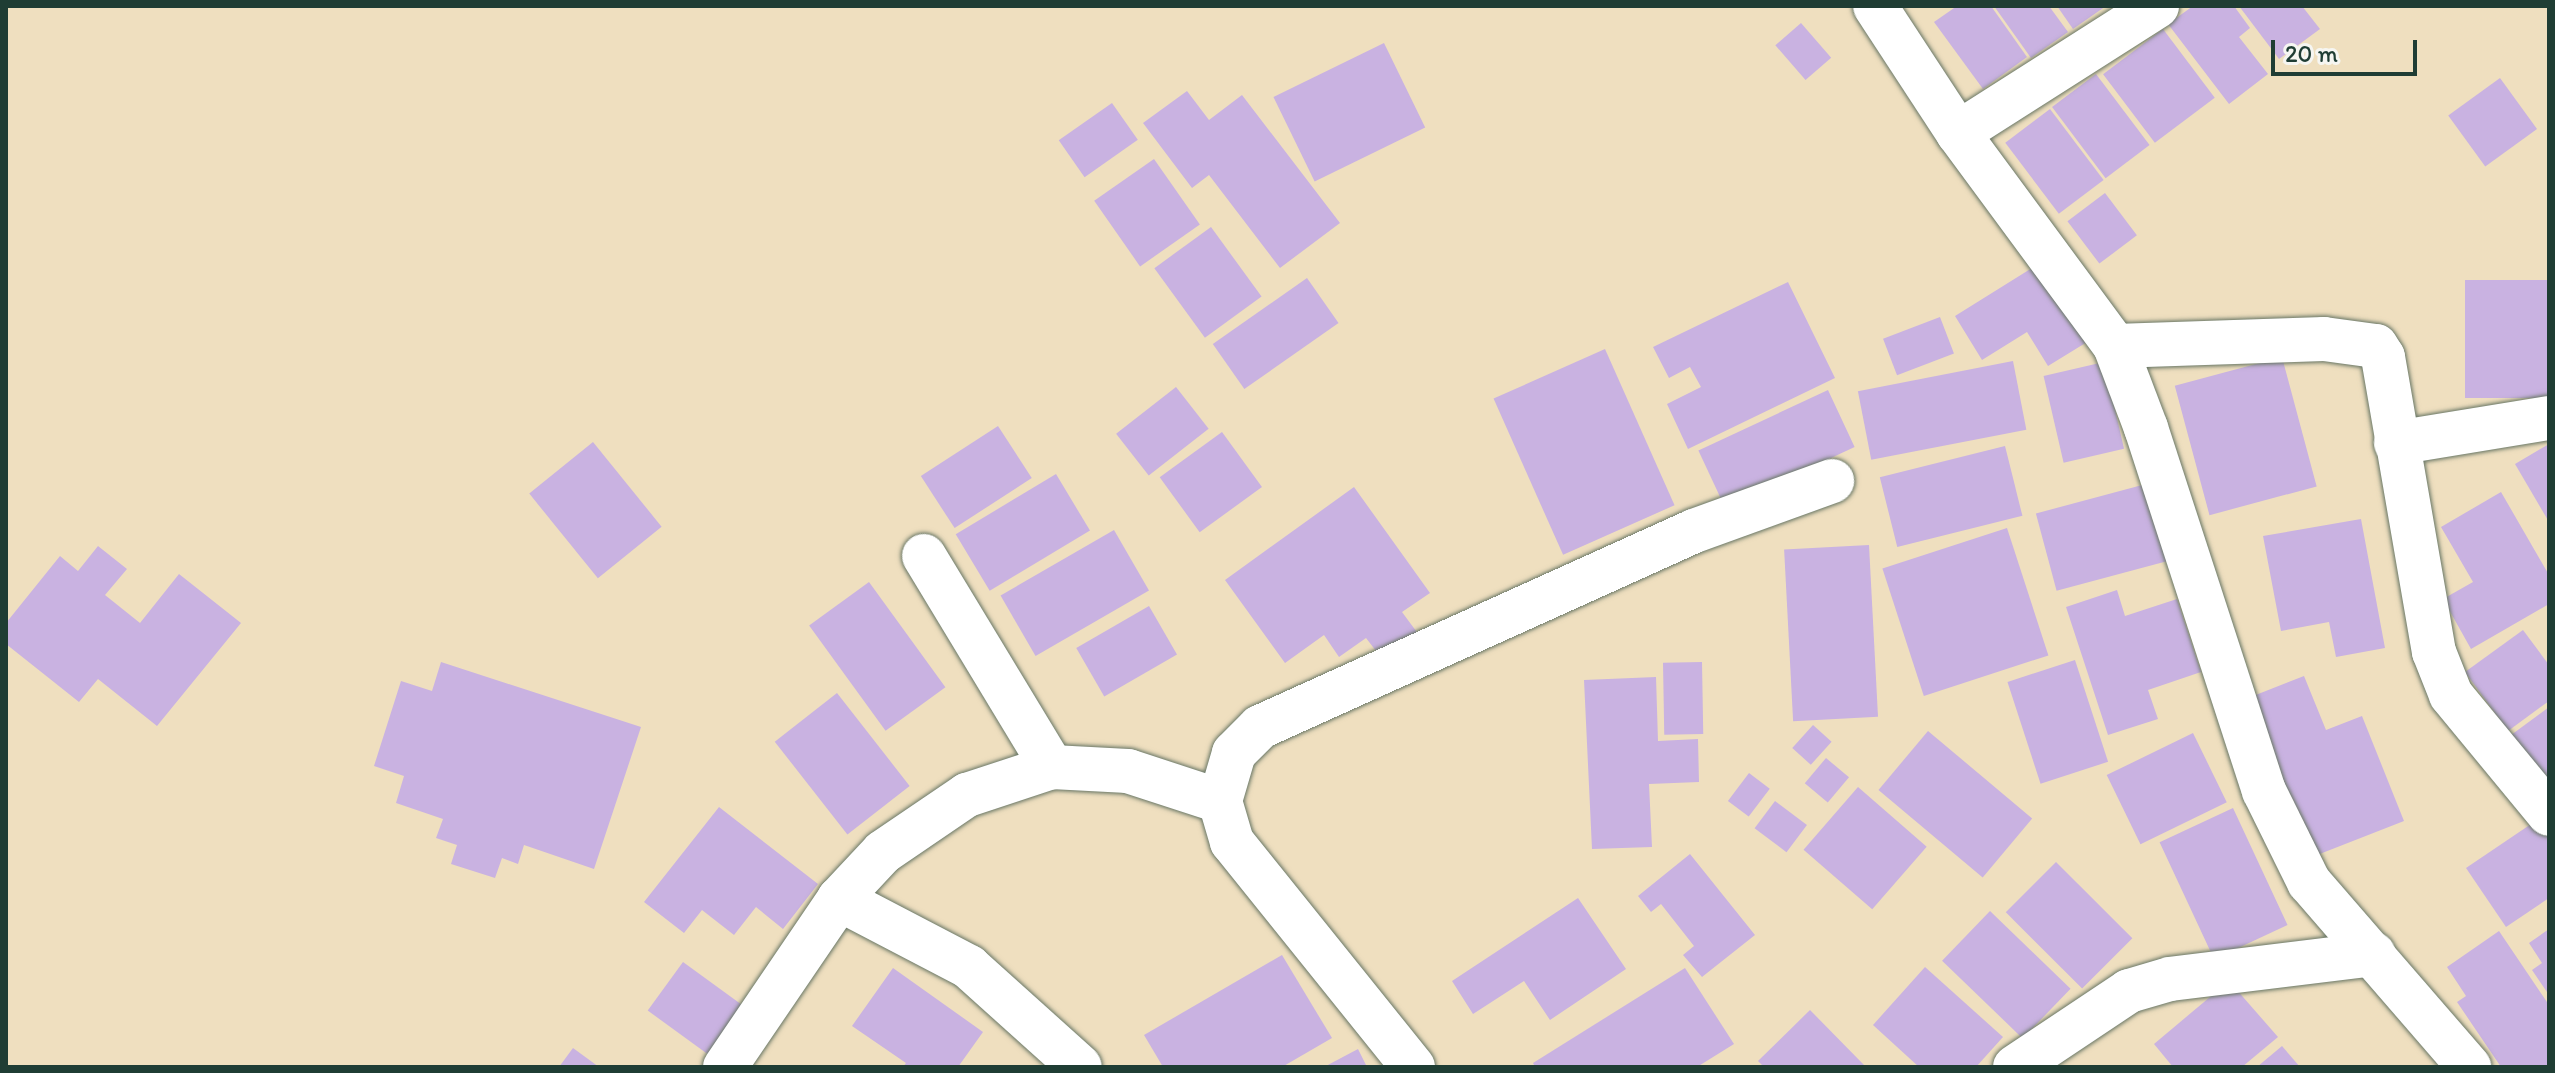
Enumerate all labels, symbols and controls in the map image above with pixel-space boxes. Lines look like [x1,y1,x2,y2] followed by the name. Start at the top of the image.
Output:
[2275,24,2421,74] scale bar
[2285,39,2338,68] text: 20 m

